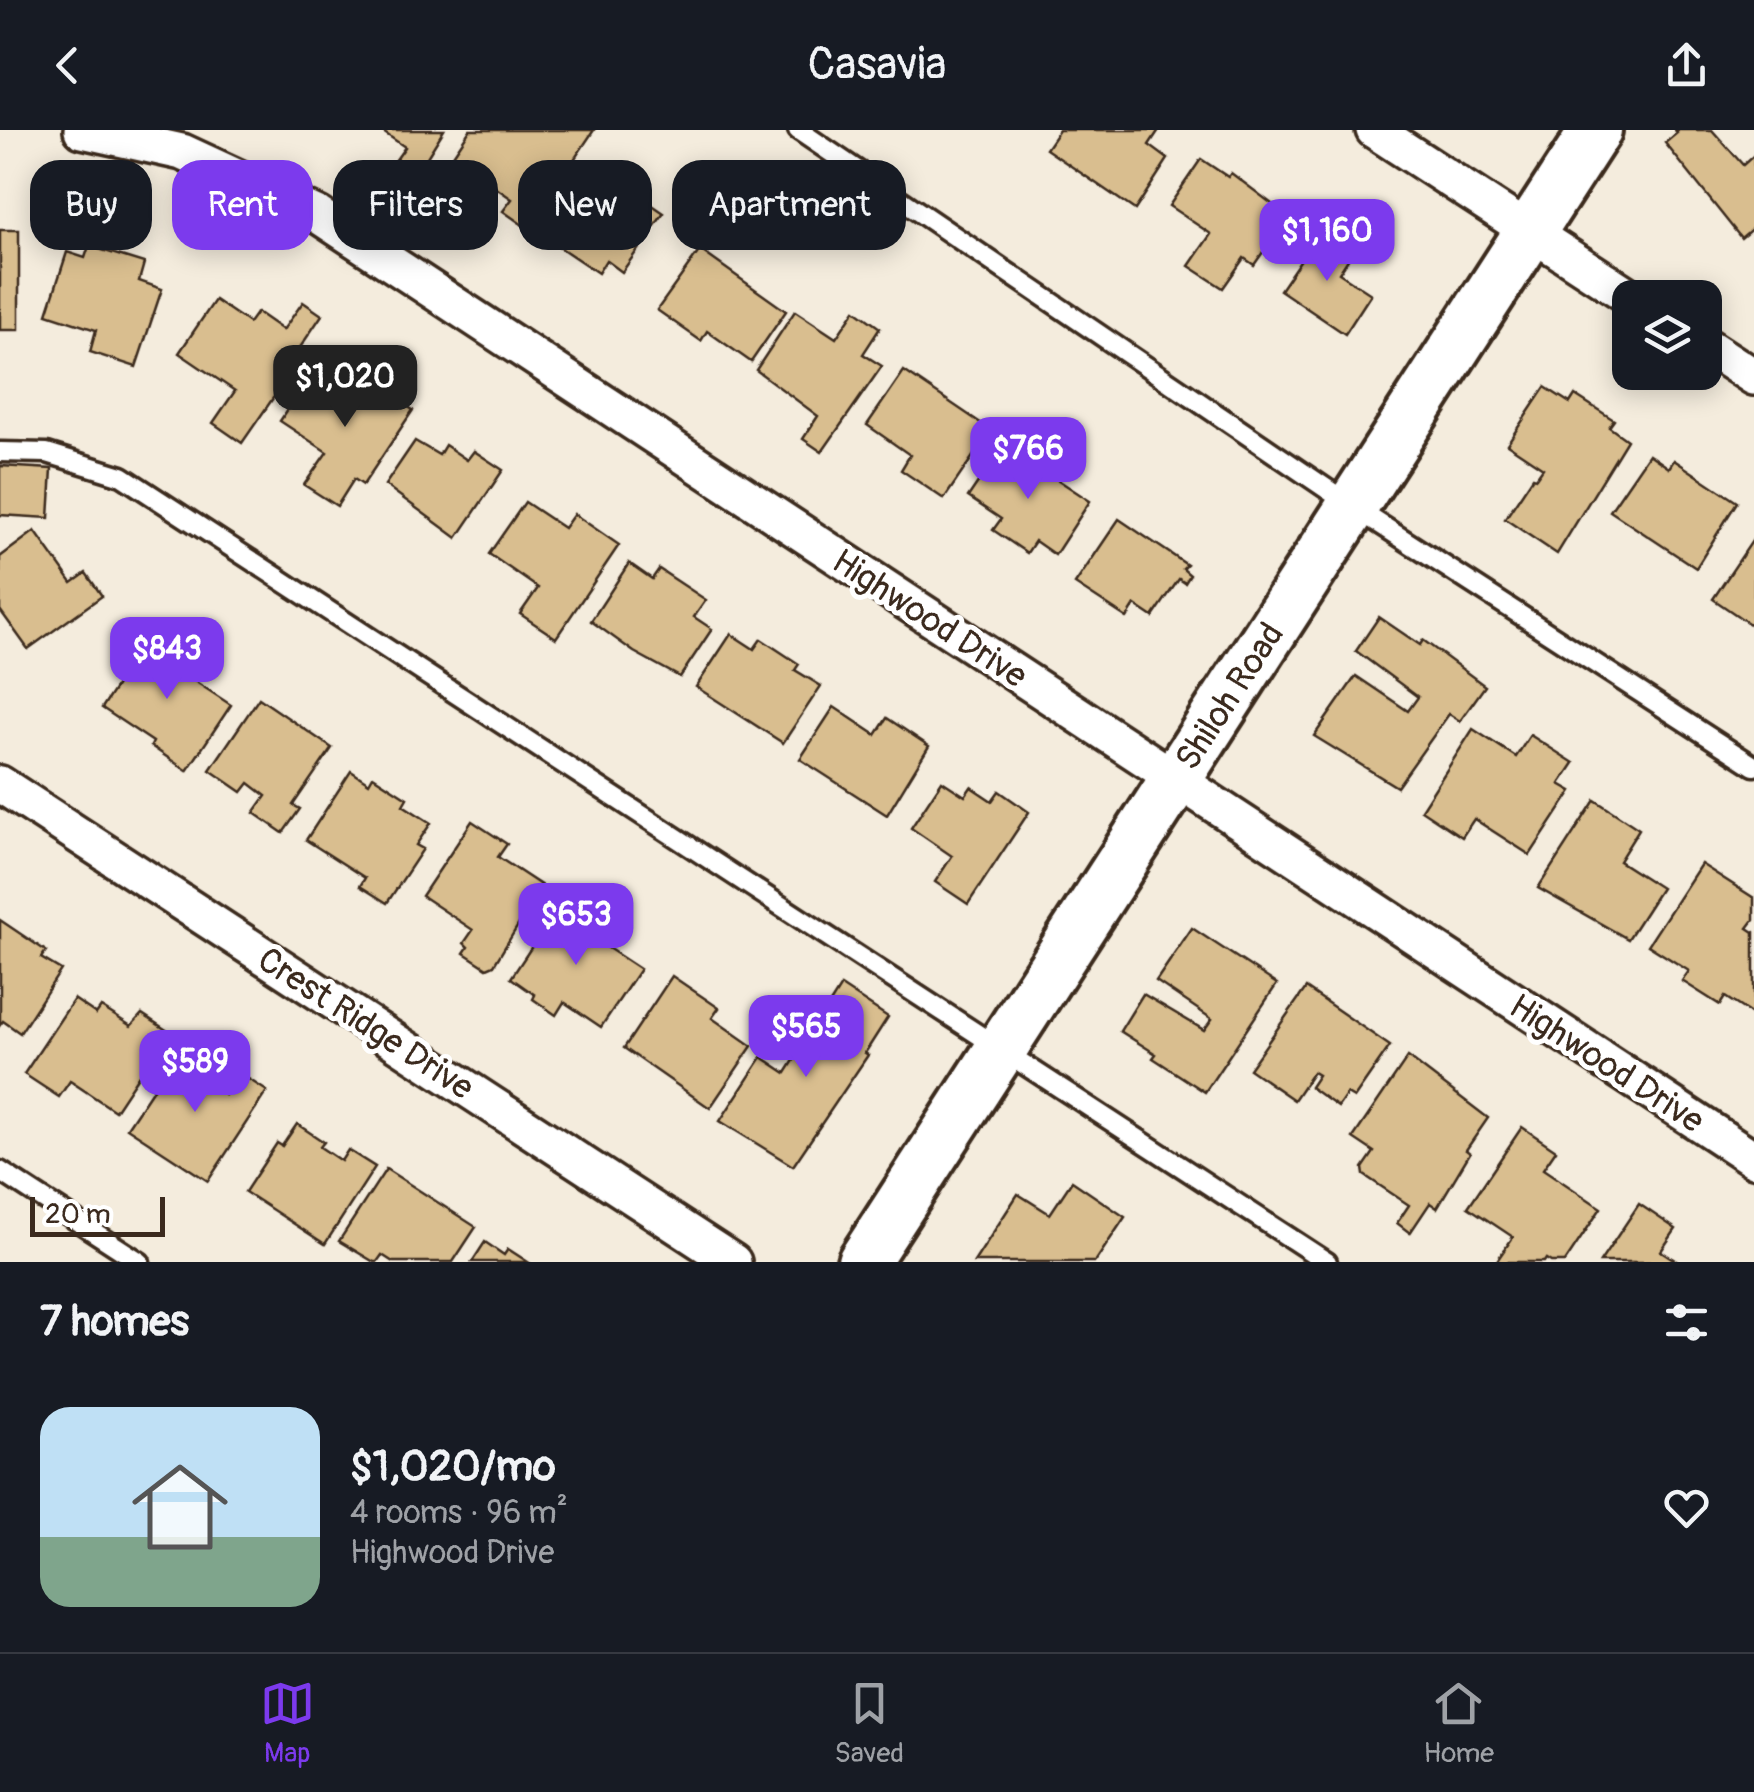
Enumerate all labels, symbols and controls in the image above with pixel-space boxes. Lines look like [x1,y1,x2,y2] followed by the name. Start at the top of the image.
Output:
[808,37,946,93] text: Casavia
[40,38,95,93] icon: back
[1659,38,1714,93] icon: share
[30,160,152,250] chip: Buy
[172,160,313,250] chip: Rent
[333,160,498,250] chip: Filters
[518,160,652,250] chip: New
[672,160,906,250] chip: Apartment
[1246,199,1408,284] pin: $1,160
[1282,211,1372,251] text: $1,160
[1612,280,1722,390] map controls
[1612,280,1722,390] button: layers
[264,345,426,430] pin: $1,020
[295,357,395,397] text: $1,020
[969,417,1087,502] pin: $766
[992,429,1064,469] text: $766
[824,540,1035,698] street label: Highwood Drive
[1166,615,1294,779] street label: Shiloh Road
[108,617,226,702] pin: $843
[132,629,202,669] text: $843
[517,883,635,968] pin: $653
[540,895,612,935] text: $653
[249,938,482,1110] street label: Crest Ridge Drive
[1501,985,1712,1143] street label: Highwood Drive
[747,995,865,1080] pin: $565
[771,1007,841,1047] text: $565
[136,1030,254,1115] pin: $589
[161,1042,229,1082] text: $589
[30,1192,165,1236] scale bar
[45,1197,111,1232] text: 20 m
[1659,1295,1714,1350] icon: filters
[40,1296,189,1348] text: 7 homes
[350,1441,556,1493] text: $1,020/mo
[120,1447,240,1567] icon: home
[1659,1480,1714,1535] icon: heart
[350,1493,568,1533] text: 4 rooms · 96 m²
[350,1533,554,1573] text: Highwood Drive
[260,1676,315,1771] tab: Map
[834,1676,904,1771] tab: Saved
[1424,1676,1494,1771] tab: Home

